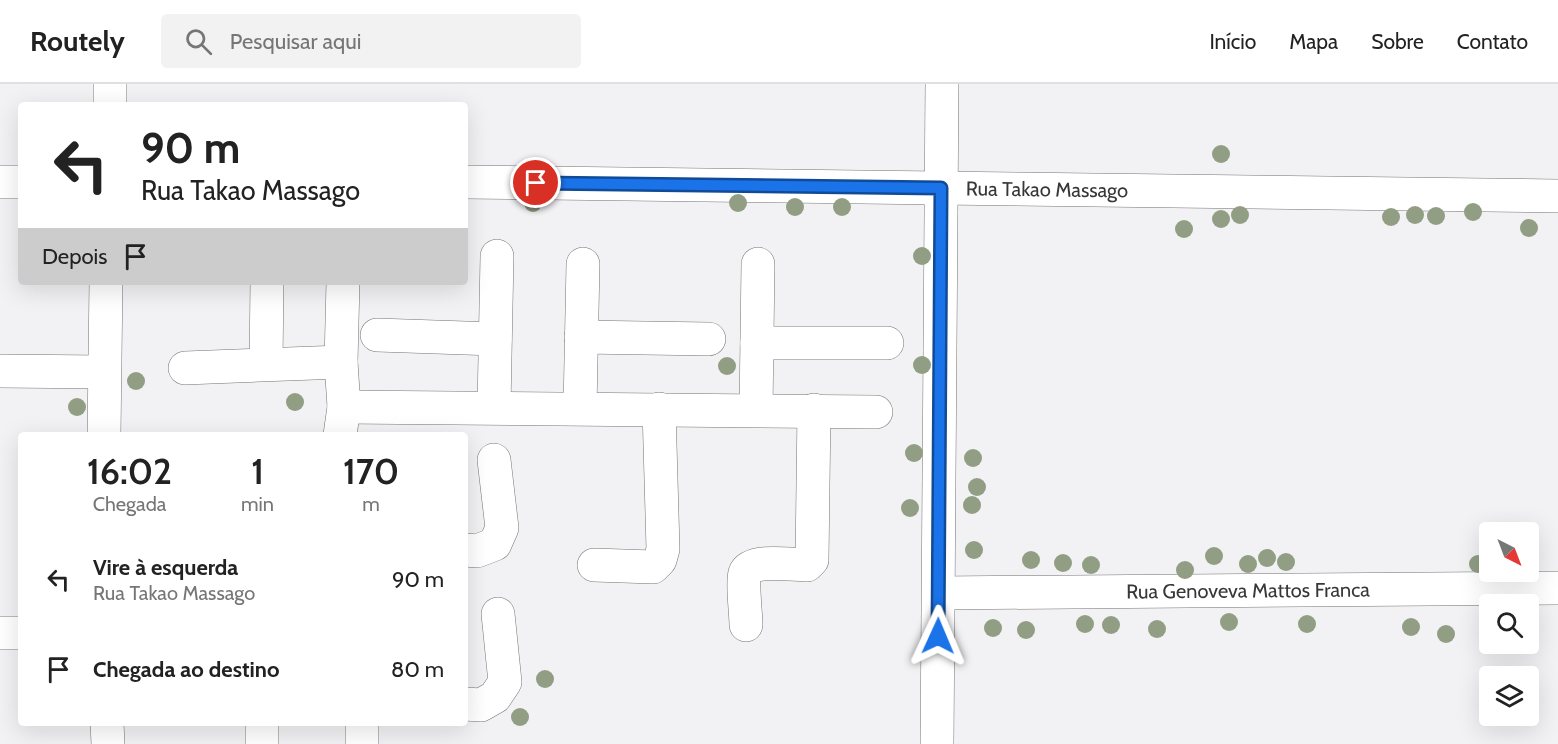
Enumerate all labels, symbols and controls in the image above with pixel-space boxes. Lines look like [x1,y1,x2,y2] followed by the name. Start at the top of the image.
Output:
[161,14,581,68] search box
[30,24,125,58] text: Routely
[182,25,215,58] icon: search
[230,28,361,55] text: Pesquisar aqui
[1209,29,1256,54] text: Início
[1289,29,1338,54] text: Mapa
[1371,29,1424,54] text: Sobre
[1457,29,1528,54] text: Contato
[141,122,240,174] text: 90 m
[42,126,120,204] icon: left
[510,157,561,208] pin
[519,166,552,199] icon: arrive
[141,174,360,207] text: Rua Takao Massago
[966,176,1128,202] street label: Rua Takao Massago
[119,240,152,273] icon: arrive
[42,243,107,270] text: Depois
[87,449,172,493] text: 16:02
[251,449,264,493] text: 1
[343,449,399,493] text: 170
[93,492,166,516] text: Chegada
[241,492,274,516] text: min
[362,492,380,516] text: m
[1479,522,1539,582] north arrow
[1479,522,1539,726] map controls
[93,554,238,581] text: Vire à esquerda
[42,563,75,596] icon: left
[392,566,444,593] text: 90 m
[1126,578,1370,603] street label: Rua Genoveva Mattos Franca
[93,581,255,605] text: Rua Takao Massago
[1479,594,1539,654] button: search
[906,604,970,668] position arrow
[42,653,75,686] icon: arrive
[93,656,279,683] text: Chegada ao destino
[391,656,444,683] text: 80 m
[1479,666,1539,726] button: layers

